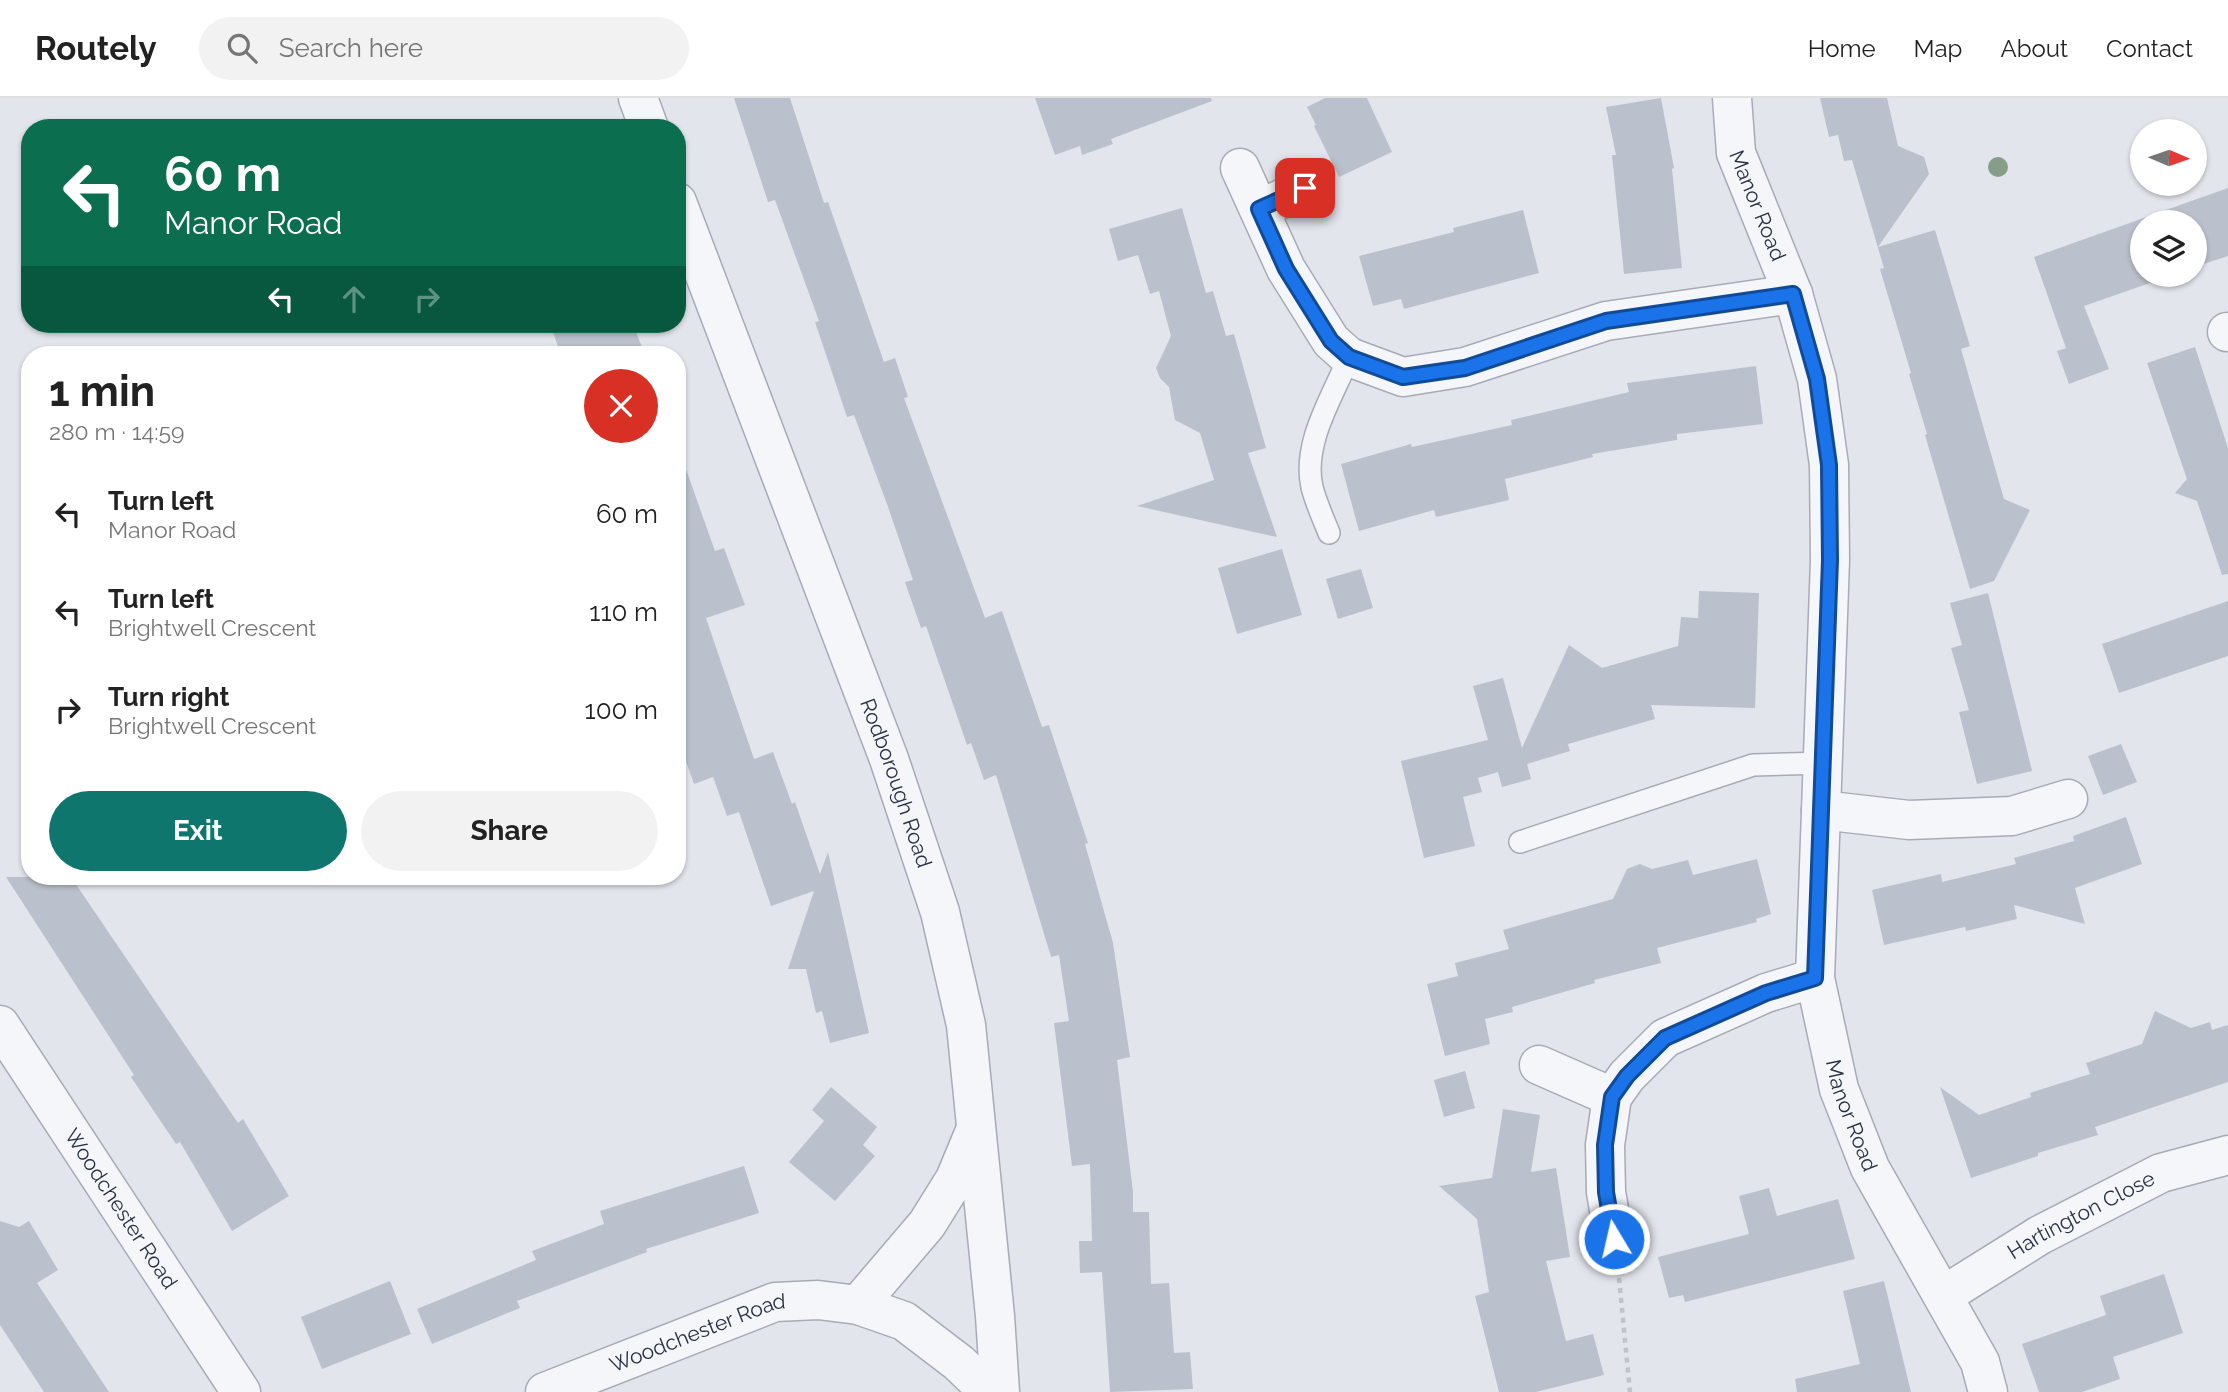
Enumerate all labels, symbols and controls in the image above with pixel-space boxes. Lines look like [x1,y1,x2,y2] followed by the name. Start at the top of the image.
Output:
[199,17,689,80] search box
[35,29,157,68] text: Routely
[223,29,261,67] icon: search
[279,33,423,63] text: Search here
[1808,34,1876,63] text: Home
[1914,34,1962,63] text: Map
[2000,34,2068,63] text: About
[2106,34,2193,63] text: Contact
[2130,119,2207,196] north arrow
[2130,119,2207,287] map controls
[164,145,281,202] text: 60 m
[49,147,140,238] icon: left
[1724,147,1791,265] street label: Manor Road
[1275,158,1335,218] pin
[1286,169,1324,207] icon: arrive
[164,204,342,241] text: Manor Road
[2130,210,2207,287] button: layers
[262,280,300,318] icon: left
[335,280,373,318] icon: ahead
[408,280,446,318] icon: right
[49,367,155,416] text: 1 min
[584,369,658,443] button: close
[49,418,185,445] text: 280 m · 14:59
[108,486,214,516] text: Turn left
[49,495,87,533] icon: left
[596,499,658,529] text: 60 m
[108,516,236,543] text: Manor Road
[108,584,214,614] text: Turn left
[49,593,87,631] icon: left
[589,597,658,627] text: 110 m
[108,614,316,641] text: Brightwell Crescent
[108,682,229,712] text: Turn right
[49,691,87,729] icon: right
[585,695,658,725] text: 100 m
[855,695,937,871] street label: Rodborough Road
[108,712,316,739] text: Brightwell Crescent
[49,791,347,871] button: Exit
[361,791,658,871] button: Share
[1821,1057,1883,1175] street label: Manor Road
[59,1124,183,1294] street label: Woodchester Road
[2003,1165,2159,1264] street label: Hartington Close
[1577,1202,1651,1276] position arrow
[606,1289,786,1377] street label: Woodchester Road

